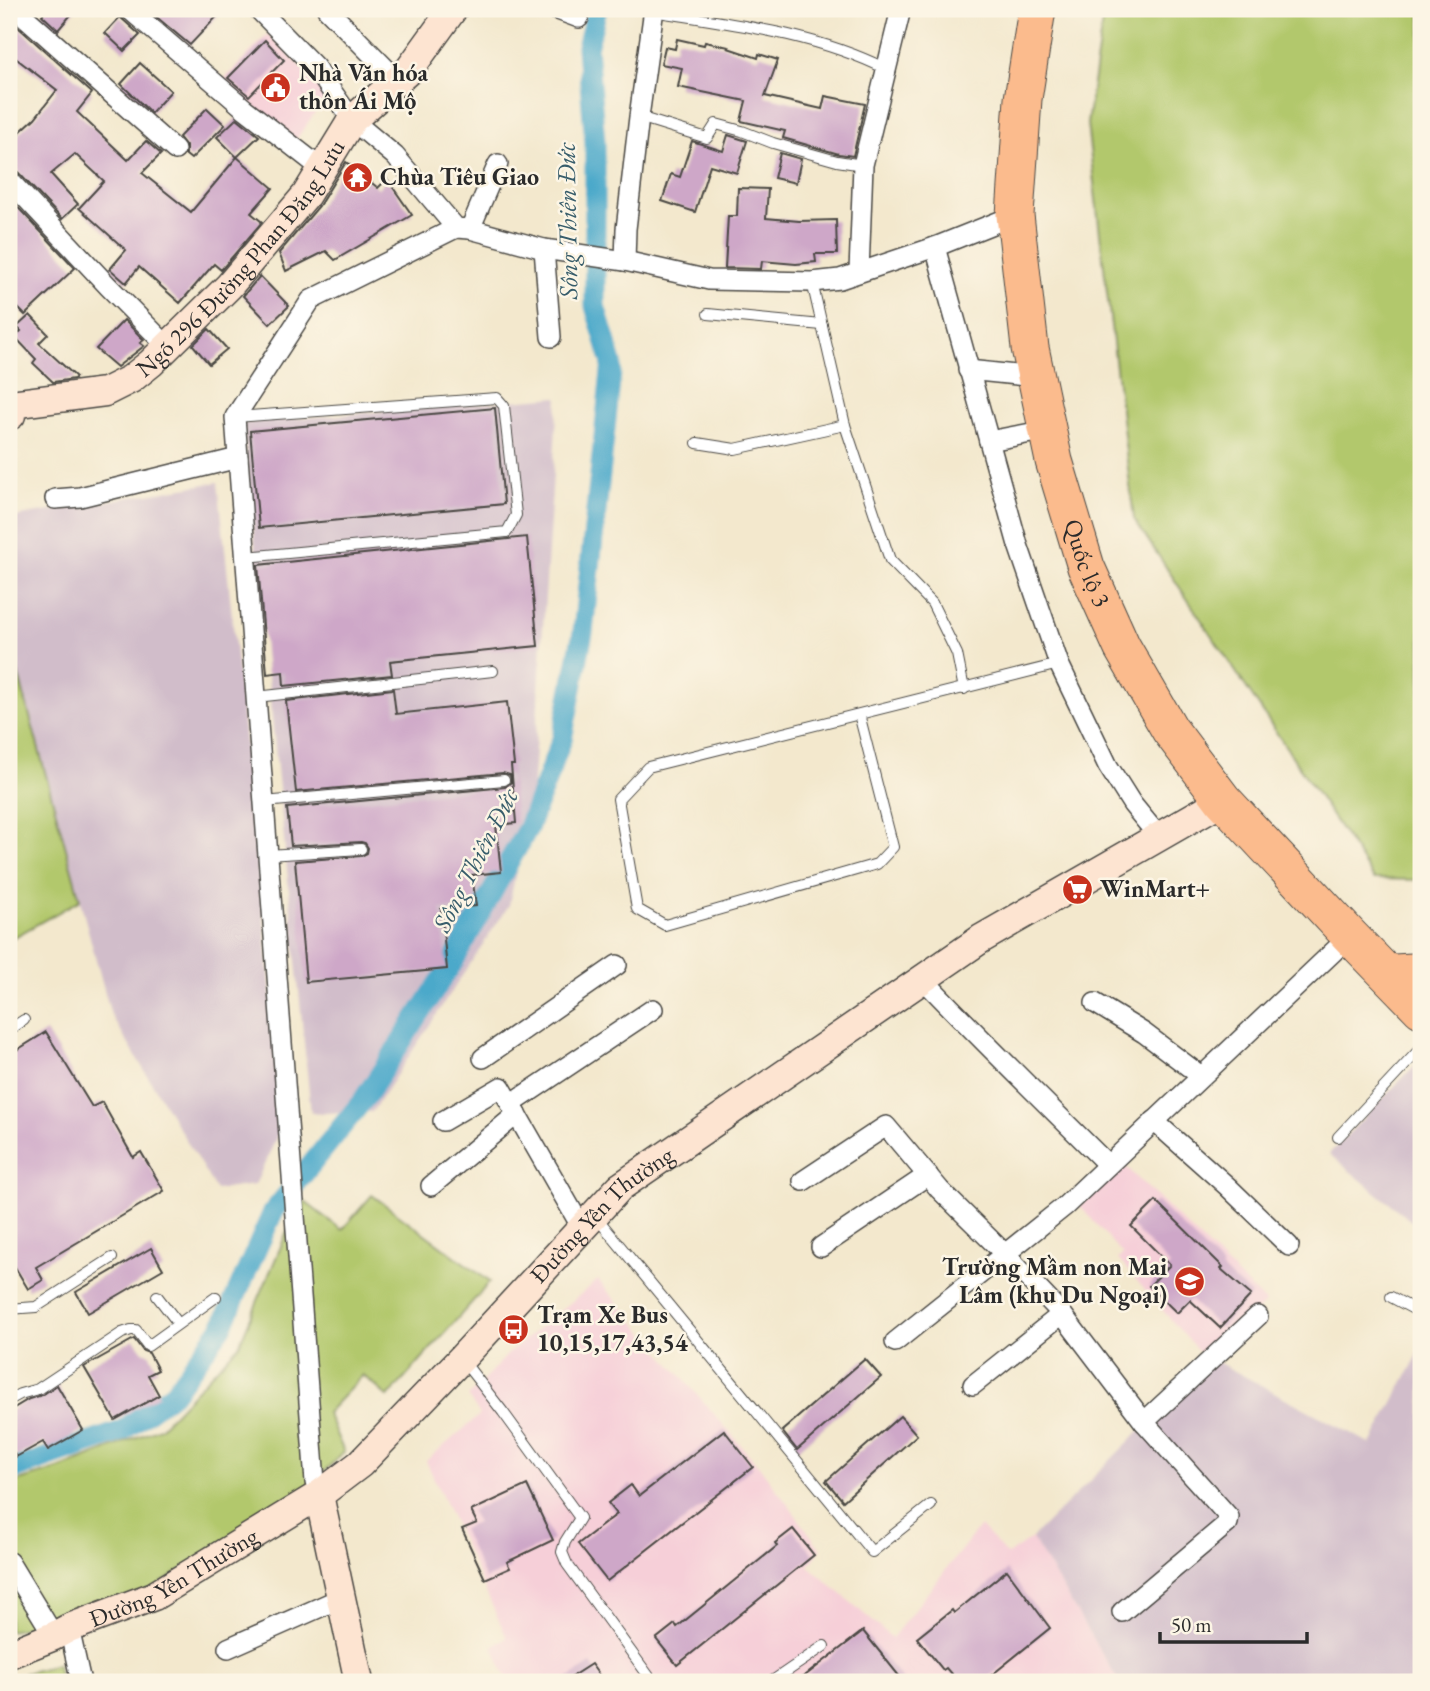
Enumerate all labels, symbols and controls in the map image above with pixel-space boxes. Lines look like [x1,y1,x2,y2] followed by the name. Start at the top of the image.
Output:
[299,57,428,116] place label: Nhà Văn hóa thôn Ái Mộ
[259,70,293,104] public building icon: Nhà Văn hóa thôn Ái Mộ
[130,133,352,384] street label: Ngõ 296 Đường Phan Đăng Lưu
[549,142,585,301] water label: Sông Thiên Đức
[340,160,374,194] temple icon: Chùa Tiêu Giao
[380,161,539,192] place label: Chùa Tiêu Giao
[1057,515,1118,612] street label: Quốc lộ 3
[424,782,526,938] water label: Sông Thiên Đức
[1060,872,1094,906] supermarket icon: WinMart+
[1100,873,1210,904] place label: WinMart+
[523,1139,680,1289] street label: Đường Yên Thường
[942,1251,1167,1311] place label: Trường Mầm non Mai Lâm (khu Du Ngoại)
[1173,1264,1207,1298] school or university icon: Trường Mầm non Mai Lâm (khu Du Ngoại)
[537,1299,688,1358] place label: Trạm Xe Bus 10,15,17,43,54
[497,1312,531,1346] bus stop icon: Trạm Xe Bus 10,15,17,43,54
[85,1520,264,1634] street label: Đường Yên Thường
[1160,1600,1308,1644] scale bar
[1171,1611,1212,1638] text: 50 m

